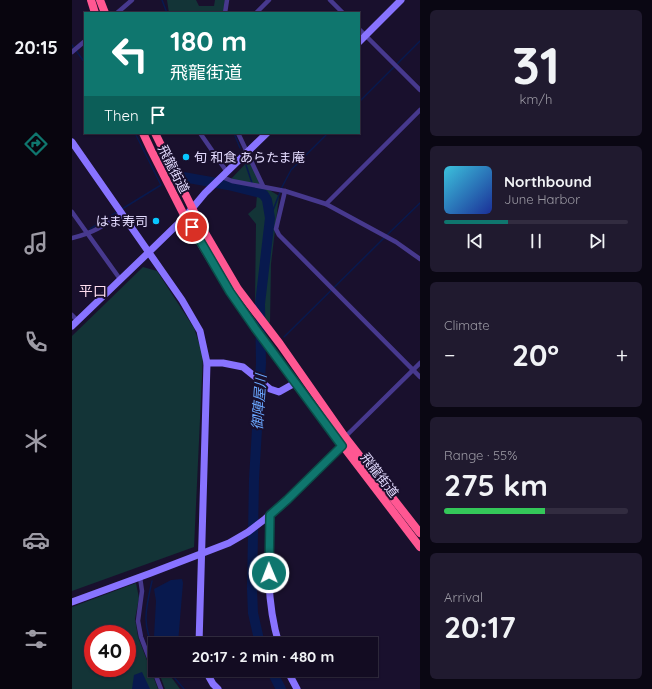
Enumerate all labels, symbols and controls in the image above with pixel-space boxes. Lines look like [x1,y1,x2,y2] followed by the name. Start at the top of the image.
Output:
[170,23,247,58] text: 180 m
[104,28,156,80] icon: left
[512,32,560,97] text: 31
[14,36,58,59] text: 20:15
[170,61,242,84] text: 飛龍街道
[520,91,552,107] text: km/h
[147,104,169,126] icon: arrive
[104,106,139,125] text: Then
[22,130,50,158] icon: directions
[155,142,193,196] street label: 飛龍街道
[194,149,305,165] place label: 旬 和食 あらたま庵
[181,152,191,162] marker: 旬 和食 あらたま庵
[504,172,592,191] text: Northbound
[504,191,580,207] text: June Harbor
[175,210,209,244] pin
[96,213,148,229] place label: はま寿司
[151,216,161,226] marker: はま寿司
[181,216,203,238] icon: arrive
[22,229,50,257] icon: music
[464,230,486,252] icon: previous
[525,230,547,252] icon: pause
[586,230,608,252] icon: next
[79,282,107,300] district label: 平口
[444,317,490,333] text: Climate
[22,328,50,356] icon: phone
[512,336,559,374] text: 20°
[444,341,455,369] text: −
[616,341,628,369] text: +
[248,371,270,431] water label: 御陣屋川
[22,427,50,455] icon: climate
[444,447,517,463] text: Range · 55%
[358,450,402,500] street label: 飛龍街道
[444,466,548,504] text: 275 km
[22,526,50,554] icon: car
[248,552,290,594] position arrow
[444,589,483,605] text: Arrival
[444,608,516,646] text: 20:17
[22,625,50,653] icon: filters
[84,625,136,677] speed limit sign: 40
[192,647,334,666] text: 20:17 · 2 min · 480 m

